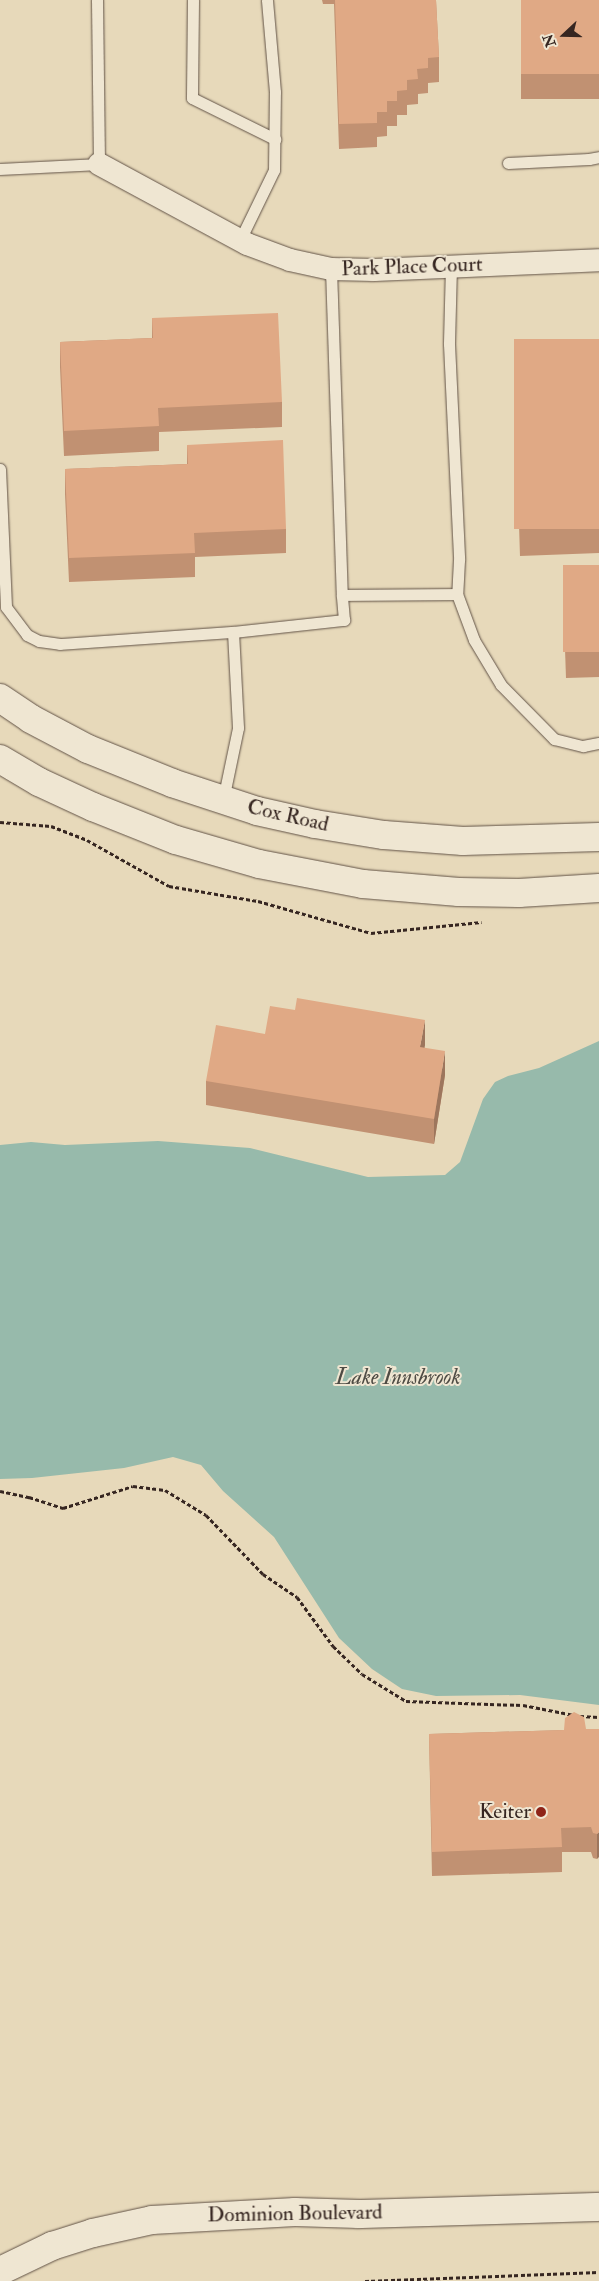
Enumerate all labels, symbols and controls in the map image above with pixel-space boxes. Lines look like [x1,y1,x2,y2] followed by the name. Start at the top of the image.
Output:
[539,10,589,60] north arrow
[539,32,560,49] text: N
[341,252,483,282] street label: Park Place Court
[245,794,331,838] street label: Cox Road
[336,1365,460,1391] water label: Lake Innsbrook
[479,1799,531,1825] place label: Keiter
[535,1806,547,1818] marker: Keiter
[207,2200,383,2228] street label: Dominion Boulevard

